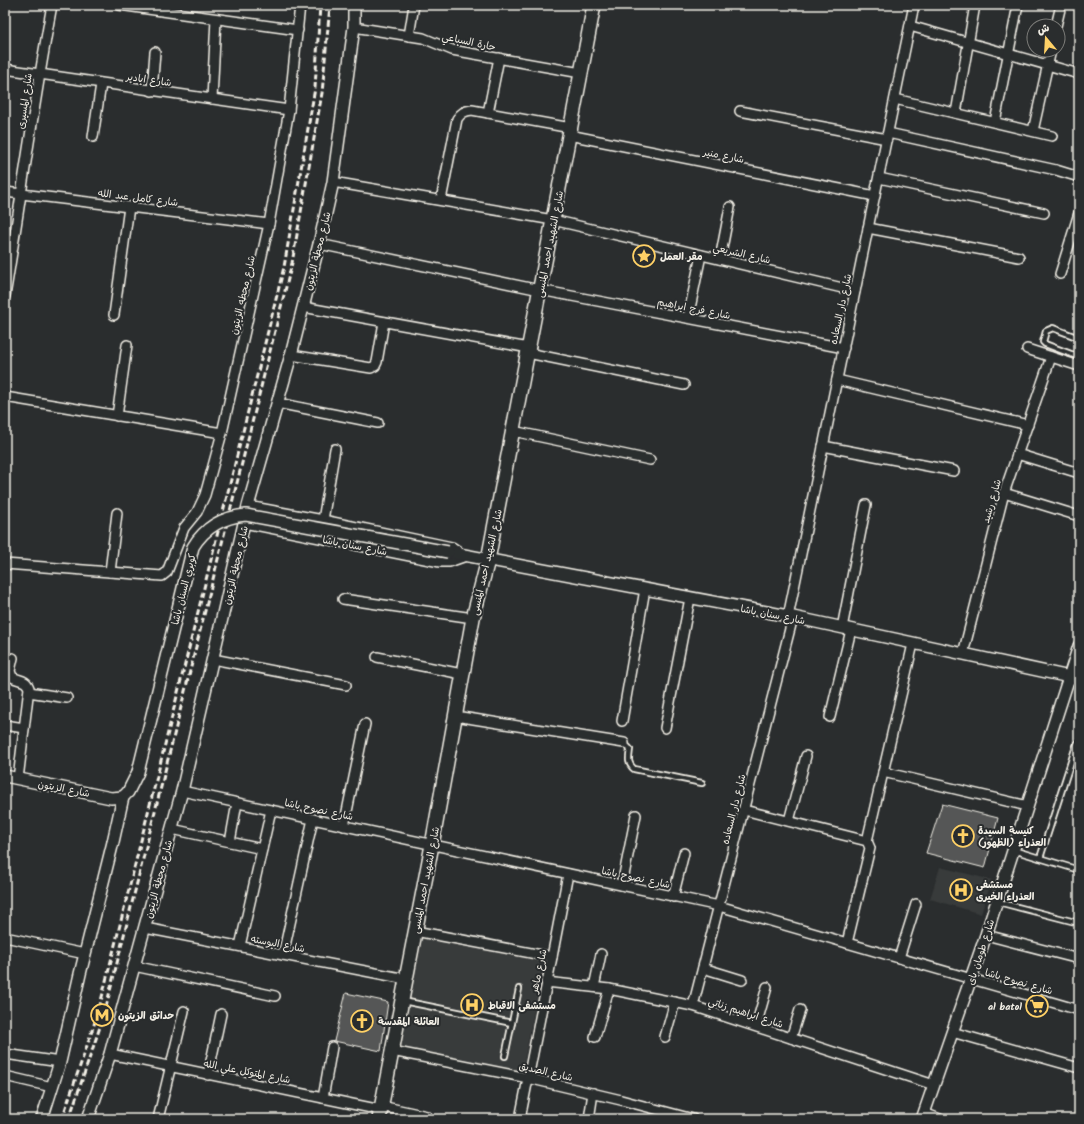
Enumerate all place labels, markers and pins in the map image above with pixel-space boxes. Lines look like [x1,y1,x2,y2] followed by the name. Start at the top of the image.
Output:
[631,243,657,269] place icon: مقر العمل
[660,249,703,265] place label: مقر العمل
[950,823,976,849] church icon: كنيسة السيدة العذراء (الظهور)
[978,823,1046,851] place label: كنيسة السيدة العذراء (الظهور)
[948,877,974,903] hospital icon: مستشفى العذراء الخيرى
[976,877,1035,905] place label: مستشفى العذراء الخيرى
[459,992,485,1018] hospital icon: مستشفى الاقباط
[1024,993,1050,1019] supermarket icon: al batol
[488,998,556,1014] place label: مستشفى الاقباط
[988,999,1022,1015] place label: al batol
[89,1002,115,1028] metro station icon: حدائق الزيتون
[118,1008,175,1024] place label: حدائق الزيتون
[349,1008,375,1034] church icon: العائلة المقدسة
[378,1014,440,1030] place label: العائلة المقدسة

